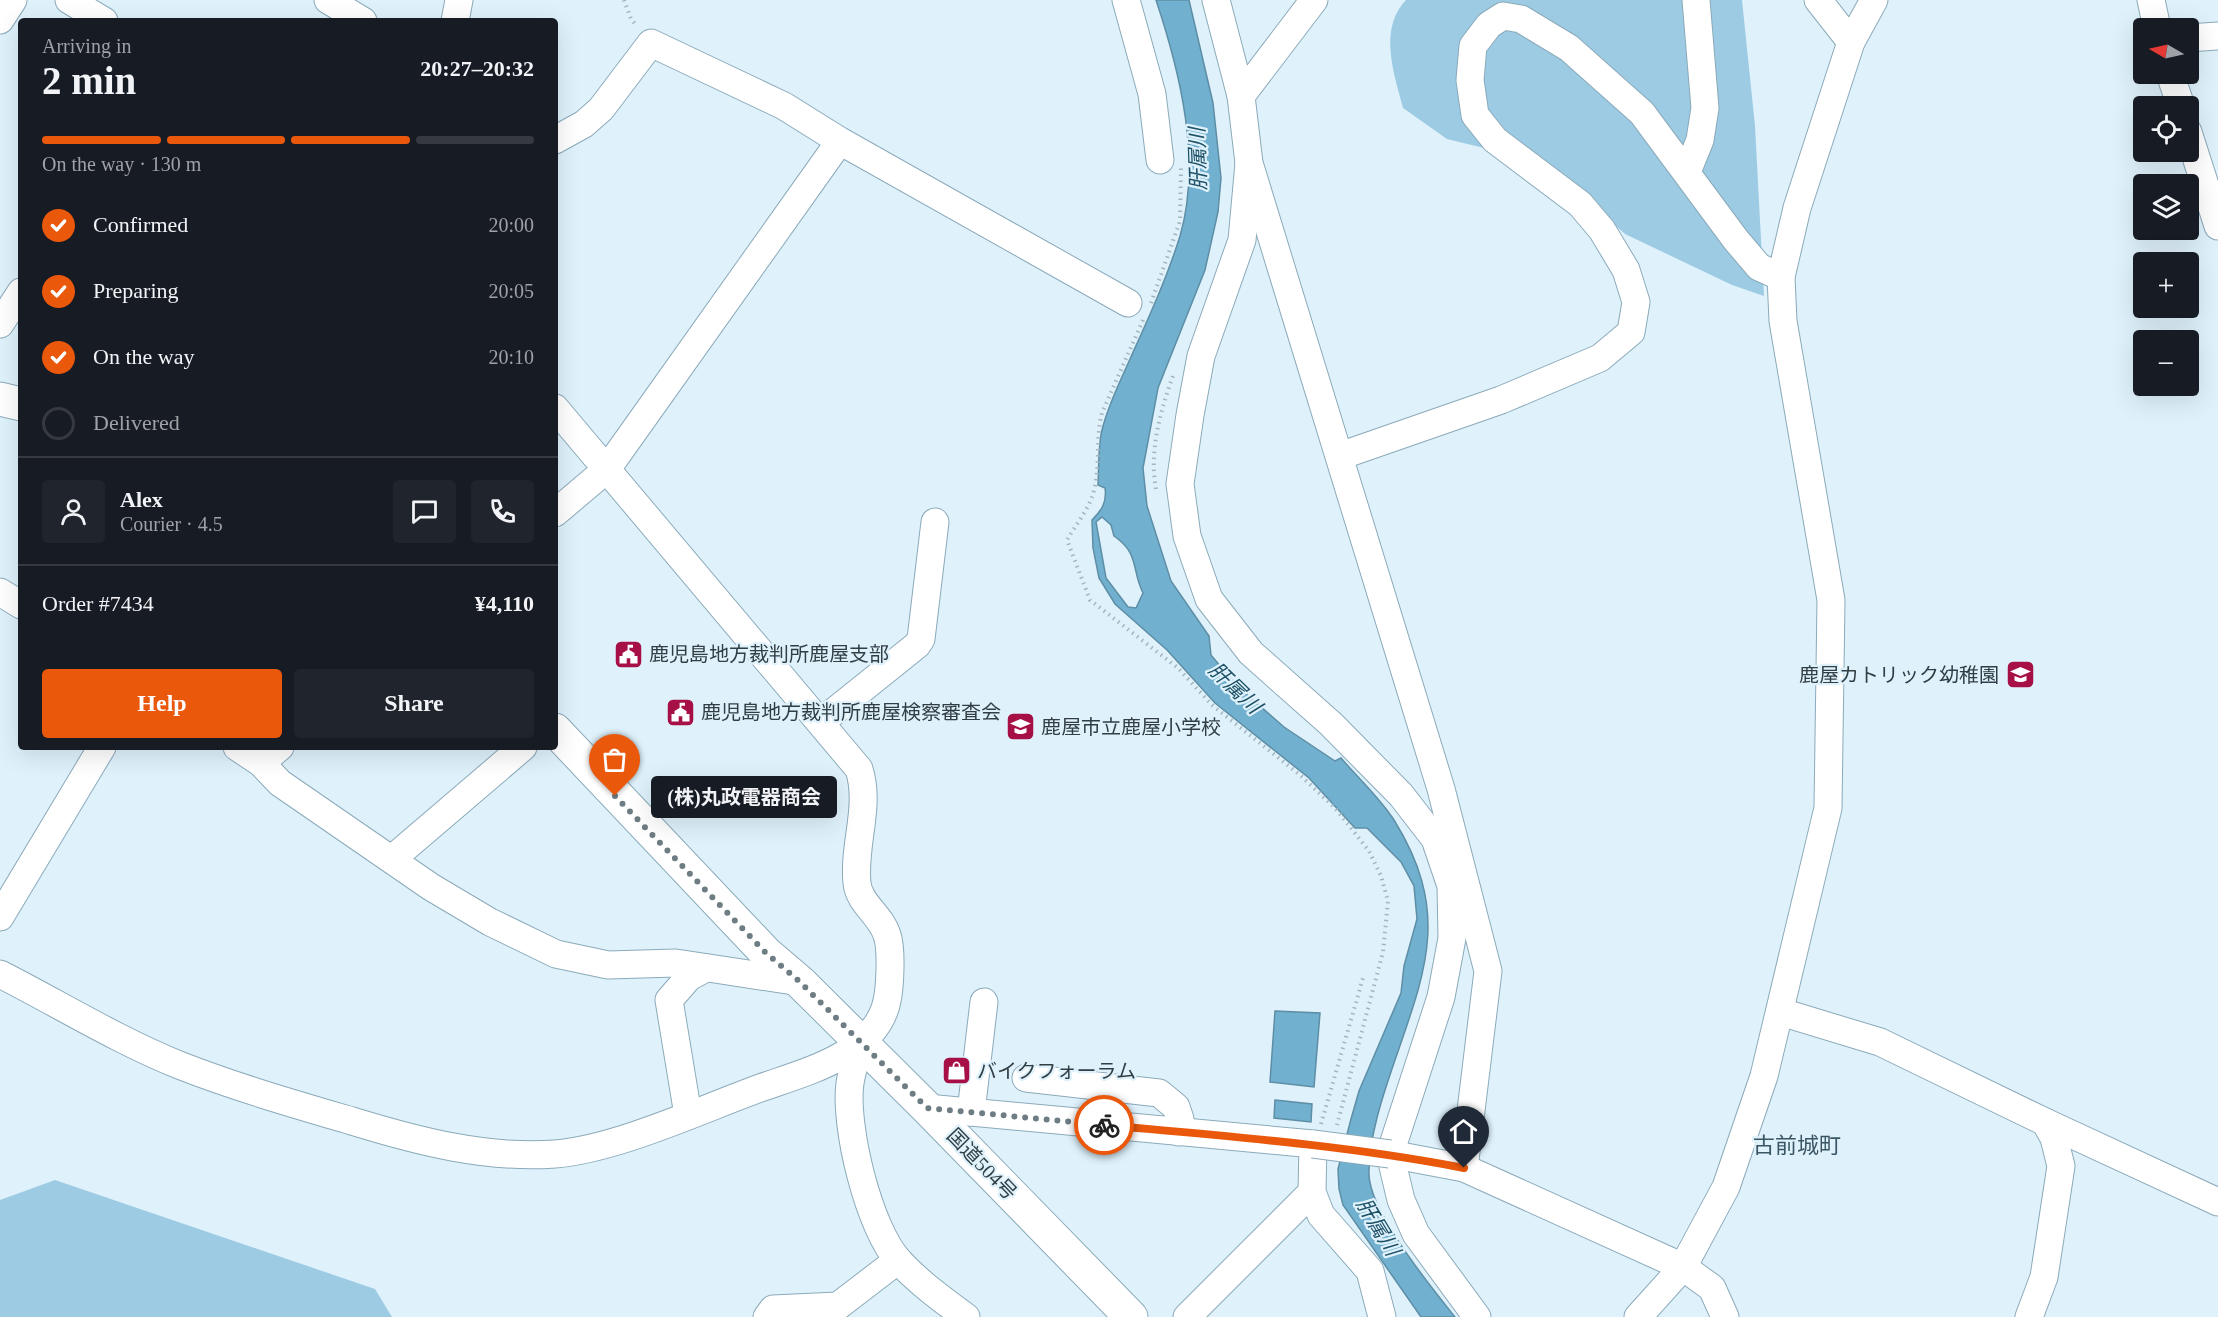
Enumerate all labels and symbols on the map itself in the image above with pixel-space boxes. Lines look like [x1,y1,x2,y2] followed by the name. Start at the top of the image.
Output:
[2133,18,2199,84] north arrow
[1185,125,1211,191] water label: 肝属川
[612,638,644,670] public building icon: 鹿児島地方裁判所鹿屋支部
[649,643,889,665] place label: 鹿児島地方裁判所鹿屋支部
[1204,657,1267,720] water label: 肝属川
[2004,659,2036,691] school or university icon: 鹿屋カトリック幼稚園
[1799,664,1999,686] place label: 鹿屋カトリック幼稚園
[664,696,696,728] public building icon: 鹿児島地方裁判所鹿屋検察審査会
[701,701,1001,723] place label: 鹿児島地方裁判所鹿屋検察審査会
[1004,711,1036,743] school or university icon: 鹿屋市立鹿屋小学校
[1041,716,1221,738] place label: 鹿屋市立鹿屋小学校
[589,734,640,796] pin
[651,775,837,817] callout: (株)丸政電器商会
[940,1055,972,1087] shop icon: バイクフォーラム
[977,1060,1136,1082] place label: バイクフォーラム
[1074,1095,1134,1155] courier
[1438,1106,1489,1168] pin
[943,1124,1021,1204] street label: 国道504号
[1753,1133,1841,1158] district label: 古前城町
[1351,1194,1406,1262] water label: 肝属川

